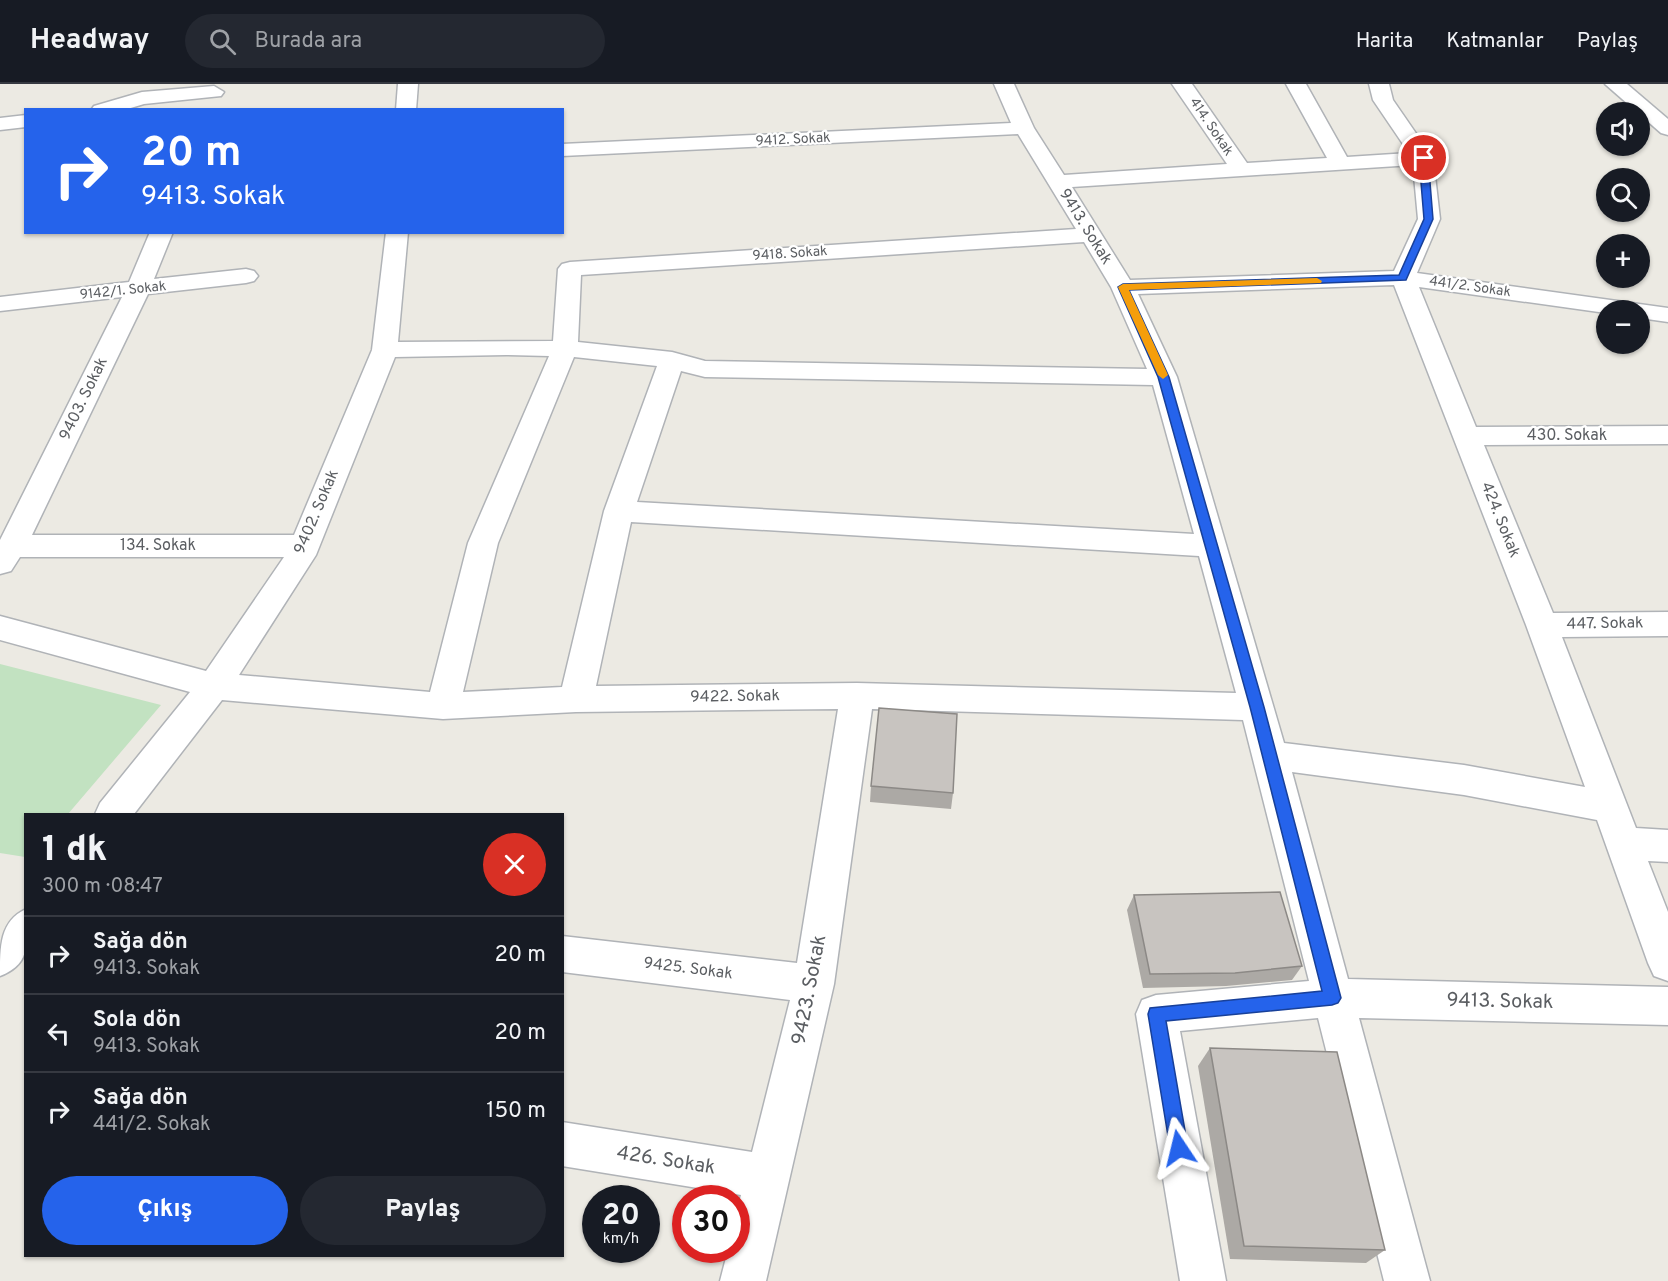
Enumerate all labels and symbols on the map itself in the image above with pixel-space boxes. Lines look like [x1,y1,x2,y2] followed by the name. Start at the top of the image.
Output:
[1185,95,1237,159] street label: 414. Sokak
[755,130,831,150] street label: 9412. Sokak
[1398,132,1449,183] pin
[1054,185,1116,269] street label: 9413. Sokak
[752,243,828,265] street label: 9418. Sokak
[1428,273,1512,301] street label: 441/2. Sokak
[79,278,167,304] street label: 9142/1. Sokak
[55,354,113,444] street label: 9403. Sokak
[1527,426,1607,446] street label: 430. Sokak
[290,467,344,557] street label: 9402. Sokak
[1476,479,1524,561] street label: 424. Sokak
[120,536,196,556] street label: 134. Sokak
[1566,613,1644,635] street label: 447. Sokak
[690,686,780,708] street label: 9422. Sokak
[787,933,833,1047] street label: 9423. Sokak
[642,954,734,984] street label: 9425. Sokak
[1446,988,1554,1016] street label: 9413. Sokak
[1147,1116,1211,1180] position arrow
[615,1140,717,1182] street label: 426. Sokak
[672,1185,750,1263] speed limit sign: 30

